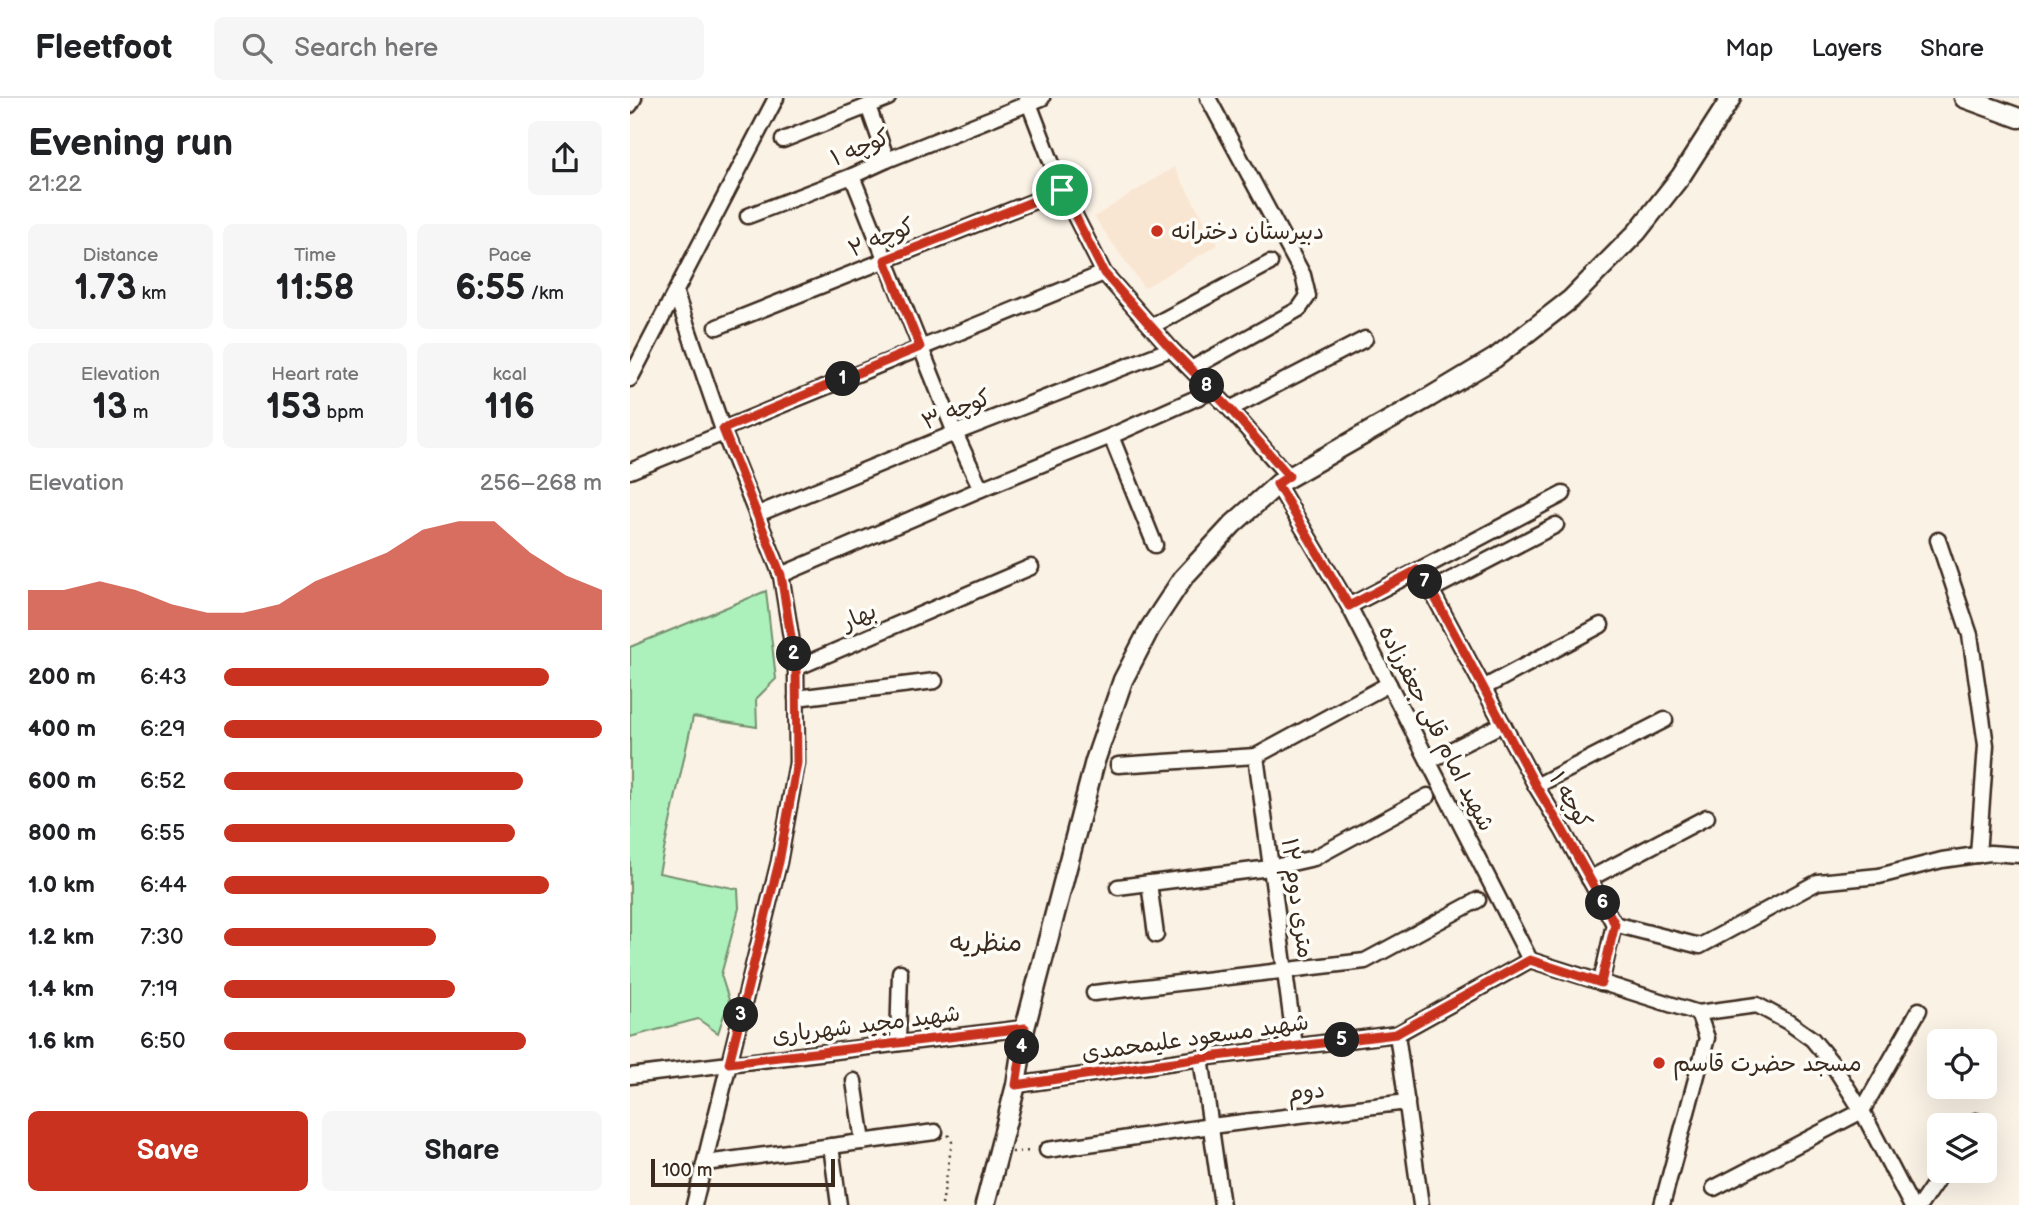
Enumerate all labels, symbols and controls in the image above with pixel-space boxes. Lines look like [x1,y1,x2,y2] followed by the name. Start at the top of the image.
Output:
[214,17,704,80] search box
[35,28,172,68] text: Fleetfoot
[238,29,276,67] icon: search
[294,33,438,64] text: Search here
[1725,34,1773,63] text: Map
[1811,34,1882,63] text: Layers
[1920,34,1984,63] text: Share
[28,121,233,166] text: Evening run
[528,121,602,195] button: share
[827,123,894,173] street label: کوچه ۱
[1032,160,1092,220] pin
[28,170,82,198] text: 21:22
[1043,171,1081,209] icon: arrive
[844,212,919,264] street label: کوچه ۲
[1171,218,1324,246] place label: دبیرستان دخترانه
[1149,223,1165,239] marker: دبیرستان دخترانه
[82,244,158,267] text: Distance
[294,244,336,267] text: Time
[488,244,531,267] text: Pace
[74,267,136,310] text: 1.73
[275,267,355,310] text: 11:58
[455,267,525,310] text: 6:55
[136,282,167,305] text: km
[525,282,564,305] text: /km
[826,362,860,396] pin: 1
[81,363,160,386] text: Elevation
[271,363,359,386] text: Heart rate
[493,363,527,386] text: kcal
[839,367,847,390] text: 1
[1190,368,1224,404] pin: 8
[1201,374,1212,397] text: 8
[918,383,995,436] street label: کوچه ۳
[92,386,128,429] text: 13
[266,386,321,429] text: 153
[484,386,535,429] text: 116
[128,401,148,424] text: m
[321,401,364,424] text: bpm
[28,469,124,497] text: Elevation
[480,469,602,497] text: 256–268 m
[1408,564,1442,600] pin: 7
[1419,570,1430,593] text: 7
[836,597,881,638] street label: بهار
[1369,621,1500,838] street label: شهید امام قلی جعفرزاده
[776,636,812,672] pin: 2
[788,642,799,665] text: 2
[28,663,96,691] text: 200 m
[140,663,187,691] text: 6:43
[28,715,96,743] text: 400 m
[140,715,186,743] text: 6:29
[28,767,96,795] text: 600 m
[140,767,185,795] text: 6:52
[1543,767,1598,834] street label: کوچه ۱
[28,819,96,847] text: 800 m
[140,819,185,847] text: 6:55
[1272,836,1319,960] street label: ۱۲ متری دوم
[28,871,95,899] text: 1.0 km
[140,871,187,899] text: 6:44
[1586,886,1620,920] pin: 6
[1597,891,1608,914] text: 6
[28,923,94,951] text: 1.2 km
[140,923,184,951] text: 7:30
[950,928,1022,959] district label: منظریه
[28,975,94,1003] text: 1.4 km
[140,975,178,1003] text: 7:19
[724,998,758,1032] pin: 3
[770,1000,962,1050] street label: شهید مجید شهریاری
[735,1003,746,1026] text: 3
[1080,1008,1311,1068] street label: شهید مسعود علیمحمدی
[1324,1023,1360,1058] pin: 5
[28,1027,95,1055] text: 1.6 km
[140,1027,185,1055] text: 6:50
[1336,1028,1347,1051] text: 5
[1927,1029,1997,1183] map controls
[1927,1029,1997,1099] button: locate
[1004,1030,1040,1065] pin: 4
[1016,1035,1027,1058] text: 4
[1673,1050,1862,1081] place label: مسجد حضرت قاسم
[1651,1055,1667,1071] marker: مسجد حضرت قاسم
[1286,1076,1327,1111] street label: دوم
[28,1111,308,1191] button: Save
[322,1111,602,1191] button: Share
[1927,1113,1997,1183] button: layers
[651,1156,835,1188] scale bar
[662,1159,713,1182] text: 100 m

